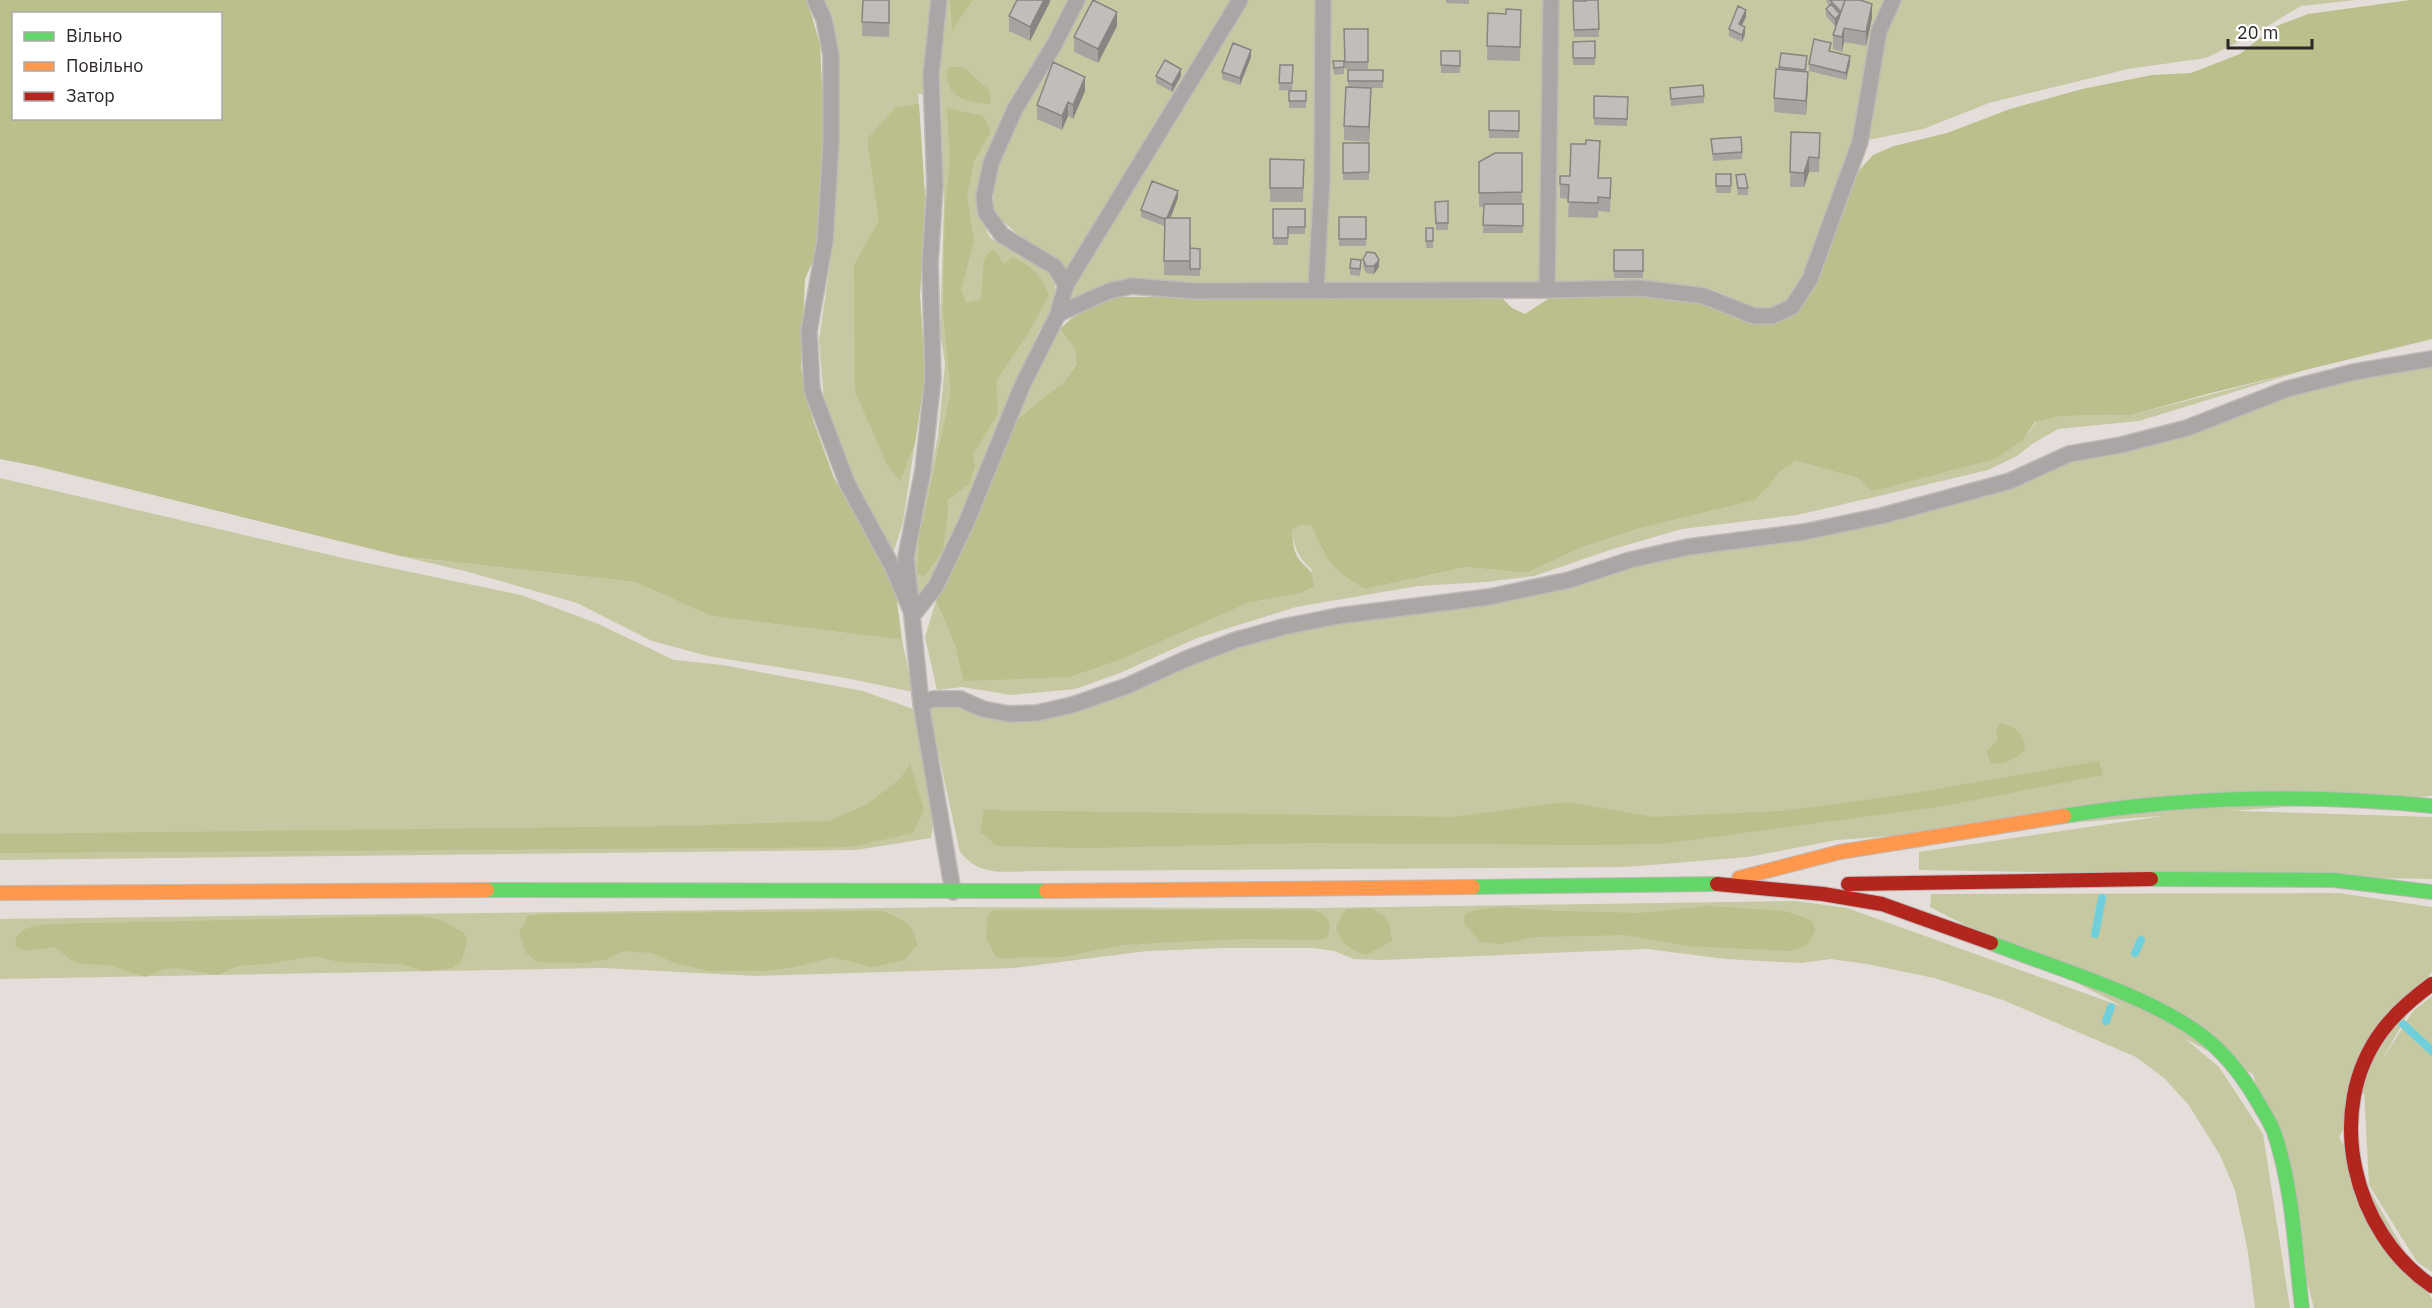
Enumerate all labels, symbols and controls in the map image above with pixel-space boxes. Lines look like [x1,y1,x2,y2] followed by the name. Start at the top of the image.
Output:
[12,12,222,120] legend
[2228,12,2312,50] scale bar
[2237,21,2279,44] text: 20 m
[66,24,122,47] text: Вільно
[66,54,143,77] text: Повільно
[66,84,115,107] text: Затор

